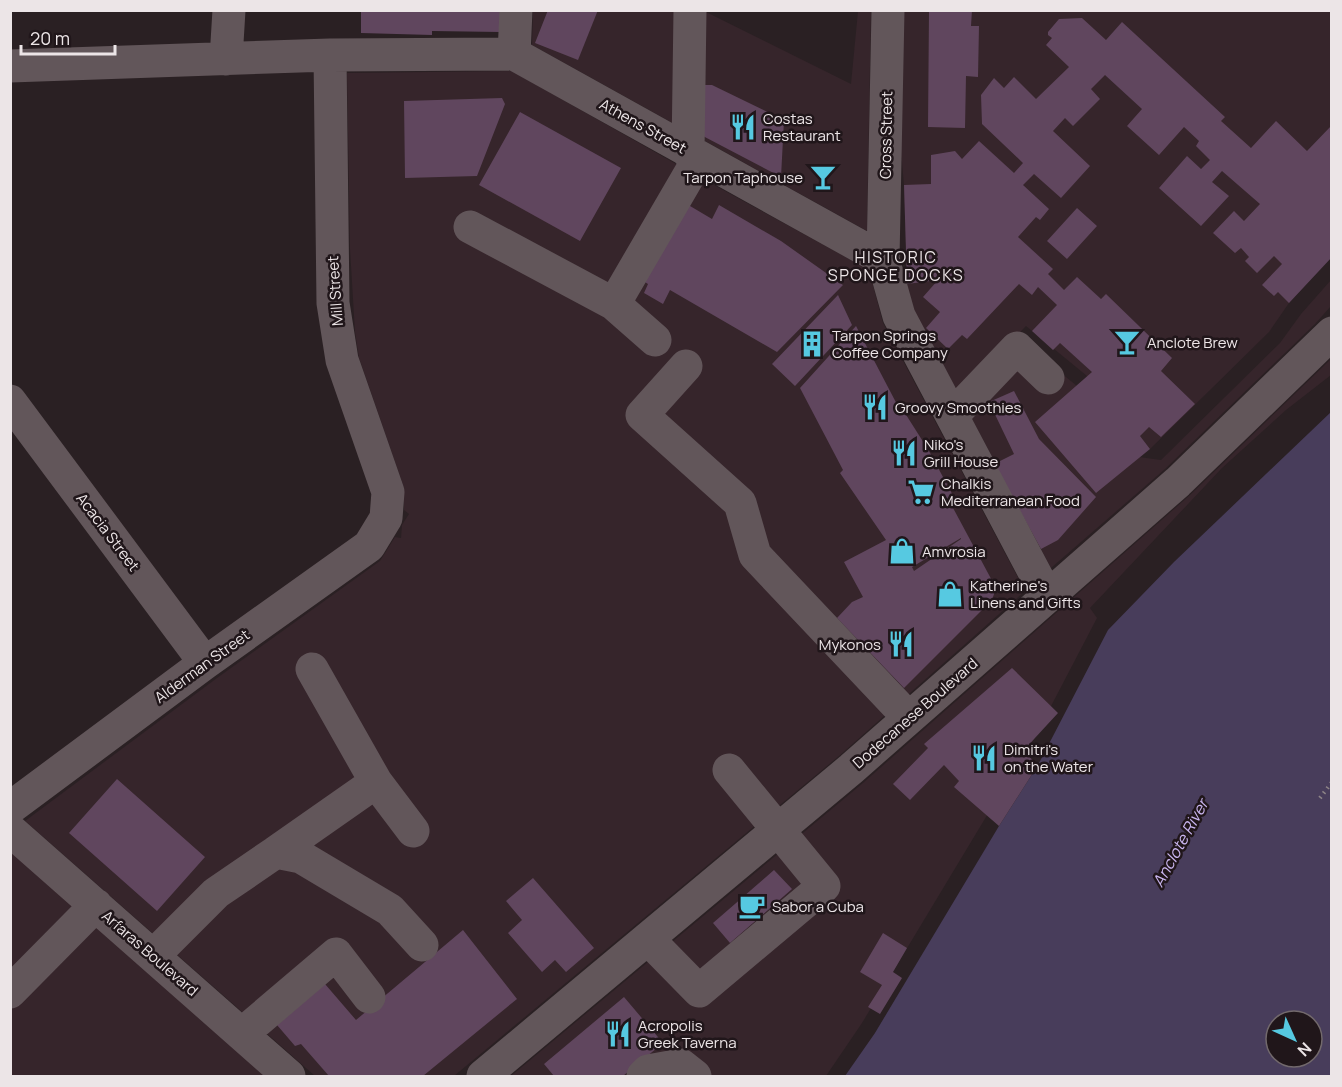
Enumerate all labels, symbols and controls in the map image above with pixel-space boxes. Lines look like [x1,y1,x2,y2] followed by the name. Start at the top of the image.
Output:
[21,18,116,56] scale bar
[30,26,70,50] text: 20 m
[875,91,897,179] street label: Cross Street
[596,93,690,159] street label: Athens Street
[763,108,841,146] place label: Costas Restaurant
[728,112,758,142] restaurant icon: Costas Restaurant
[808,162,838,192] bar icon: Tarpon Taphouse
[683,167,803,188] place label: Tarpon Taphouse
[828,246,964,286] district label: HISTORIC SPONGE DOCKS
[322,255,348,327] street label: Mill Street
[832,325,948,363] place label: Tarpon Springs Coffee Company
[1112,327,1142,357] bar icon: Anclote Brew
[797,329,827,359] building icon: Tarpon Springs Coffee Company
[1147,332,1238,353] place label: Anclote Brew
[860,392,890,422] restaurant icon: Groovy Smoothies
[895,397,1022,418] place label: Groovy Smoothies
[924,434,998,472] place label: Niko's Grill House
[889,438,919,468] restaurant icon: Niko's Grill House
[941,473,1080,511] place label: Chalkis Mediterranean Food
[906,477,936,507] supermarket icon: Chalkis Mediterranean Food
[72,489,144,575] street label: Acacia Street
[887,536,917,566] shop icon: Amvrosia
[922,541,986,562] place label: Amvrosia
[970,575,1081,613] place label: Katherine's Linens and Gifts
[935,579,965,609] shop icon: Katherine's Linens and Gifts
[150,624,254,708] street label: Alderman Street
[886,629,916,659] restaurant icon: Mykonos
[819,634,881,655] place label: Mykonos
[848,653,982,773] street label: Dodecanese Boulevard
[1004,739,1094,777] place label: Dimitri's on the Water
[969,743,999,773] restaurant icon: Dimitri's on the Water
[1147,793,1214,891] water label: Anclote River
[737,891,767,921] cafe icon: Sabor a Cuba
[772,896,864,917] place label: Sabor a Cuba
[97,905,203,1001] street label: Arfaras Boulevard
[1264,1009,1324,1069] north arrow
[638,1015,736,1053] place label: Acropolis Greek Taverna
[603,1019,633,1049] restaurant icon: Acropolis Greek Taverna
[1293,1038,1316,1061] text: N

